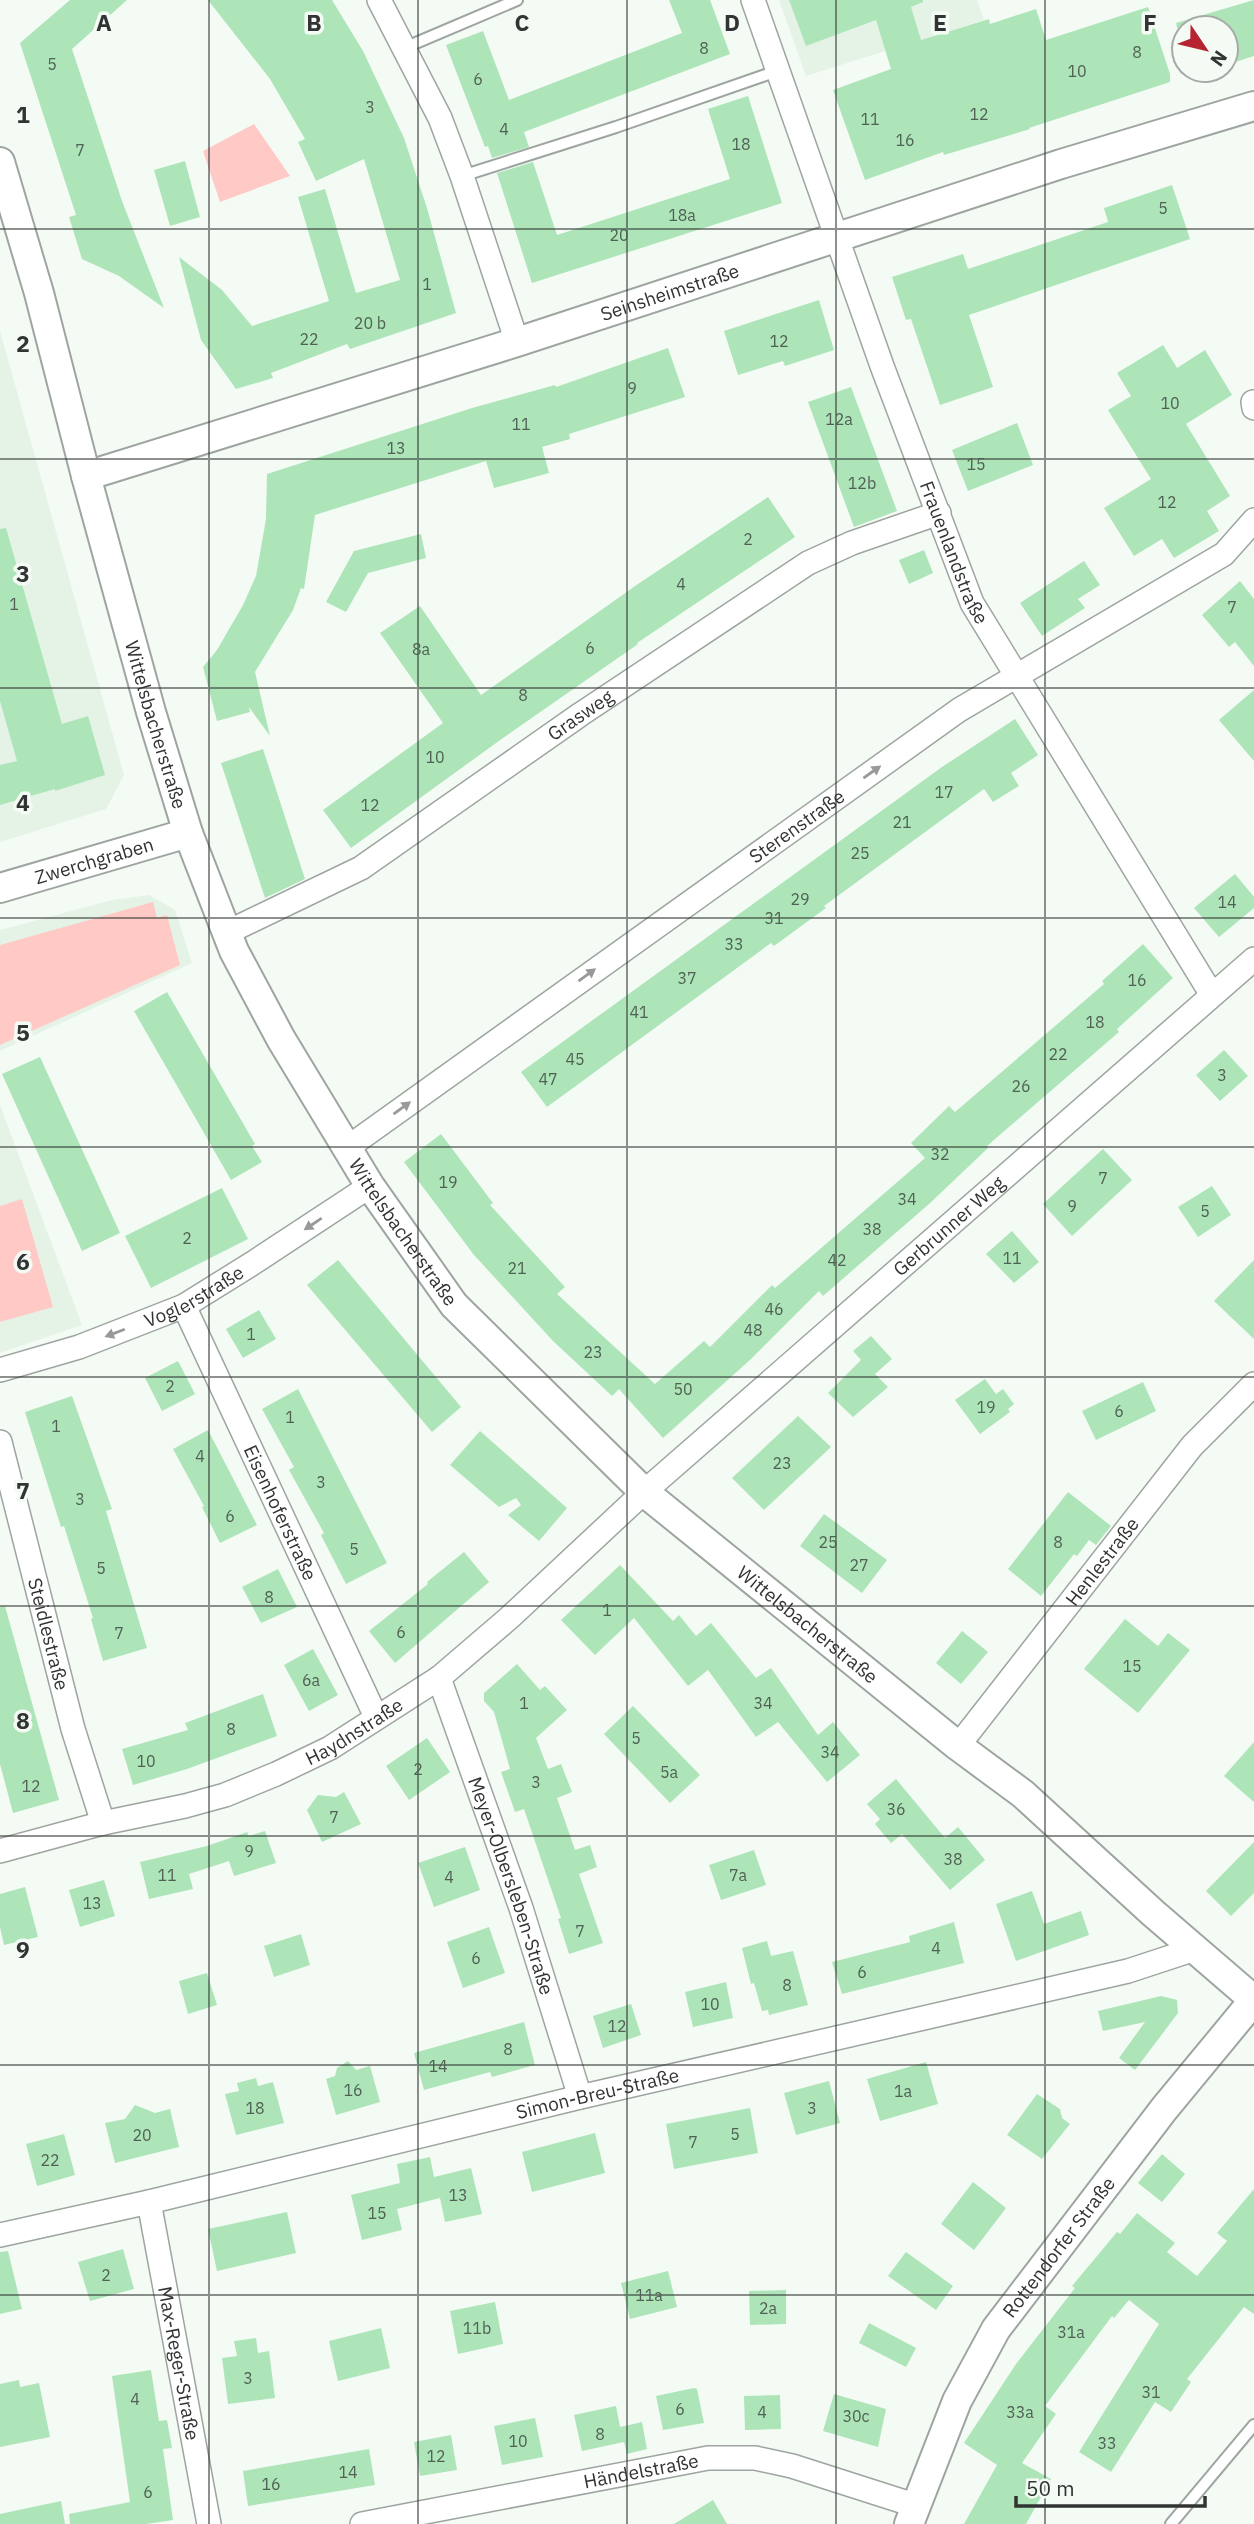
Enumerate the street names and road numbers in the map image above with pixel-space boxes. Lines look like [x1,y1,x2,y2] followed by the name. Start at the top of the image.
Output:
[597,258,742,326] street label: Seinsheimstraße
[915,478,994,628] street label: Frauenlandstraße
[120,638,192,812] street label: Wittelsbacherstraße
[543,684,618,746] street label: Grasweg
[744,784,849,868] street label: Sterenstraße
[32,832,156,889] street label: Zwerchgraben
[344,1154,463,1310] street label: Wittelsbacherstraße
[888,1171,1009,1281] street label: Gerbrunner Weg
[141,1260,248,1332] street label: Voglerstraße
[239,1441,322,1584] street label: Eisenhoferstraße
[1060,1512,1144,1611] street label: Henlestraße
[732,1560,883,1689] street label: Wittelsbacherstraße
[23,1575,75,1693] street label: Steidlestraße
[301,1692,407,1770] street label: Haydnstraße
[463,1773,559,1998] street label: Meyer-Olbersleben-Straße
[514,2063,681,2124] street label: Simon-Breu-Straße
[997,2172,1120,2322] street label: Rottendorfer Straße
[153,2284,205,2442] street label: Max-Reger-Straße
[582,2448,700,2493] street label: Händelstraße

